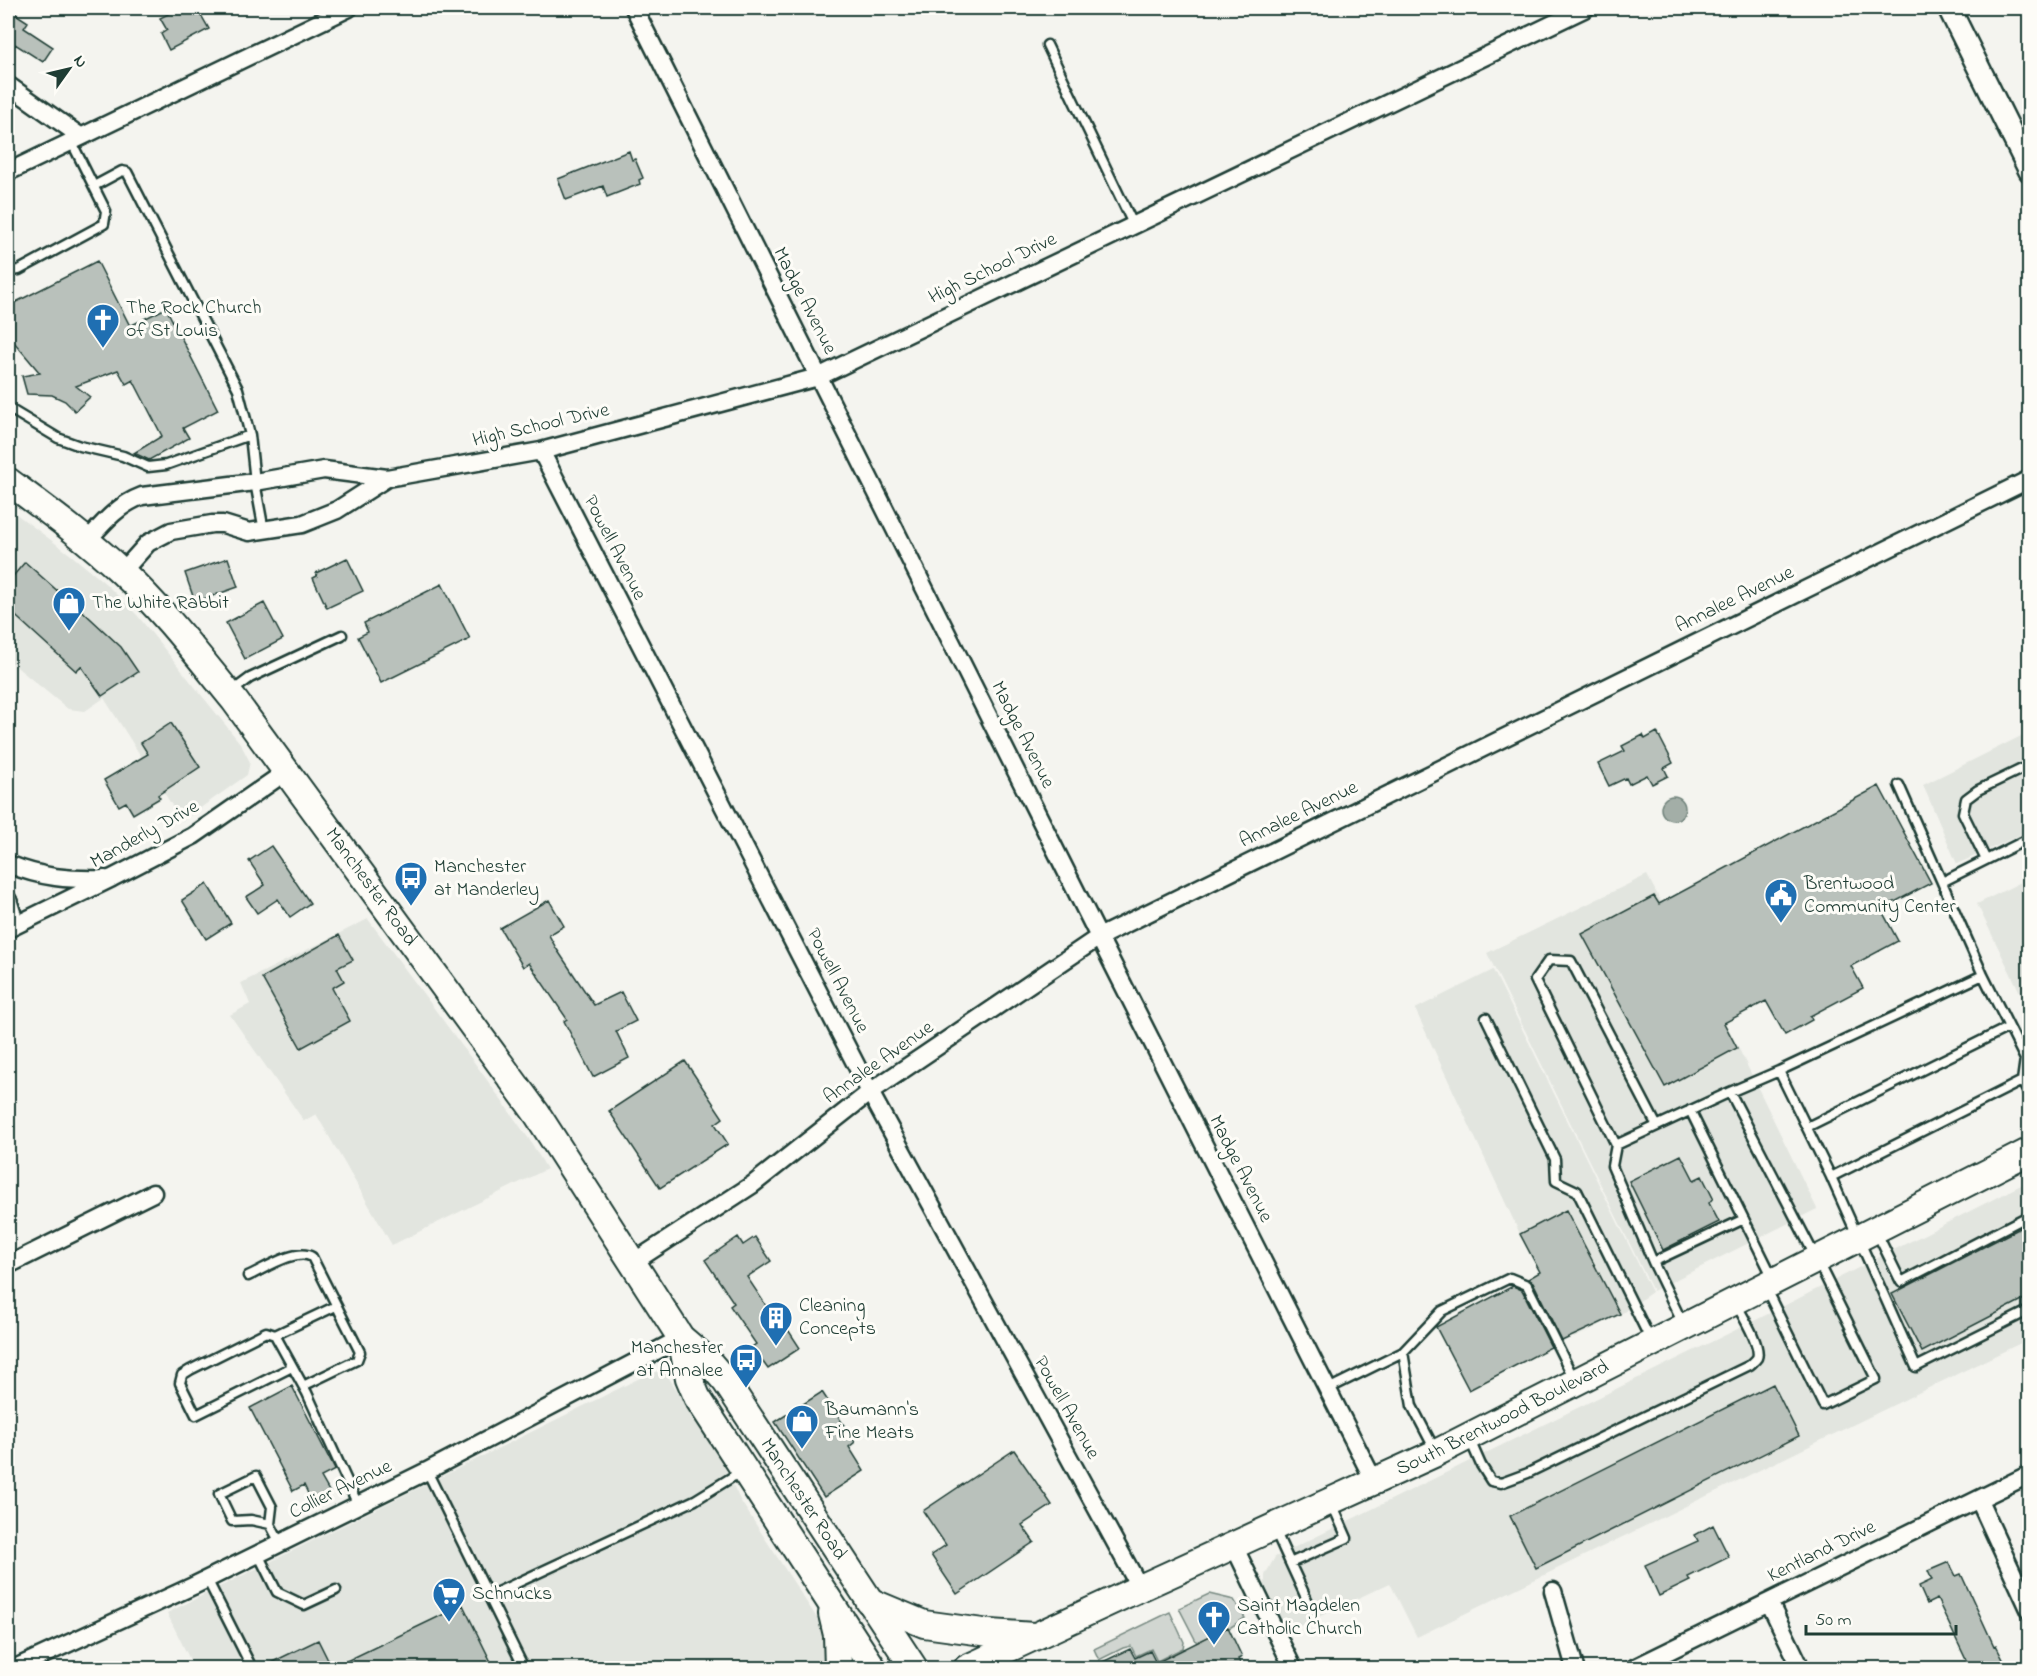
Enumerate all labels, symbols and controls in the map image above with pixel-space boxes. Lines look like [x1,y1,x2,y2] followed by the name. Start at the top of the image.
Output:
[39,39,99,99] north arrow
[67,51,93,73] text: N
[924,225,1062,314] street label: High School Drive
[764,242,843,360] street label: Madge Avenue
[126,294,261,346] place label: The Rock Church of St Louis
[85,302,121,349] church icon: The Rock Church of St Louis
[470,396,612,457] street label: High School Drive
[575,490,653,606] street label: Powell Avenue
[1671,559,1799,641] street label: Annalee Avenue
[51,585,87,632] shop icon: The White Rabbit
[92,589,229,618] place label: The White Rabbit
[982,676,1061,794] street label: Madge Avenue
[1235,774,1363,856] street label: Annalee Avenue
[85,793,205,877] street label: Manderly Drive
[318,822,424,952] street label: Manchester Road
[434,853,539,905] place label: Manchester at Manderley
[393,860,429,907] bus stop icon: Manchester at Manderley
[1803,870,1957,922] place label: Brentwood Community Center
[1763,877,1799,924] public building icon: Brentwood Community Center
[798,923,876,1039] street label: Powell Avenue
[818,1014,940,1112] street label: Annalee Avenue
[1200,1110,1279,1228] street label: Madge Avenue
[799,1292,876,1344] place label: Cleaning Concepts
[758,1300,794,1347] building icon: Cleaning Concepts
[631,1334,724,1386] place label: Manchester at Annalee
[728,1342,764,1389] bus stop icon: Manchester at Annalee
[1026,1351,1106,1465] street label: Powell Avenue
[1392,1353,1614,1484] street label: South Brentwood Boulevard
[824,1396,919,1448] place label: Baumann's Fine Meats
[784,1403,820,1450] shop icon: Baumann's Fine Meats
[752,1433,854,1566] street label: Manchester Road
[285,1453,397,1527] street label: Collier Avenue
[1763,1513,1881,1591] street label: Kentland Drive
[431,1576,467,1623] supermarket icon: Schnucks
[472,1580,552,1609] place label: Schnucks
[1237,1592,1362,1644] place label: Saint Magdelen Catholic Church
[1806,1598,1956,1636] scale bar
[1196,1599,1232,1646] church icon: Saint Magdelen Catholic Church
[1815,1608,1852,1634] text: 50 m

